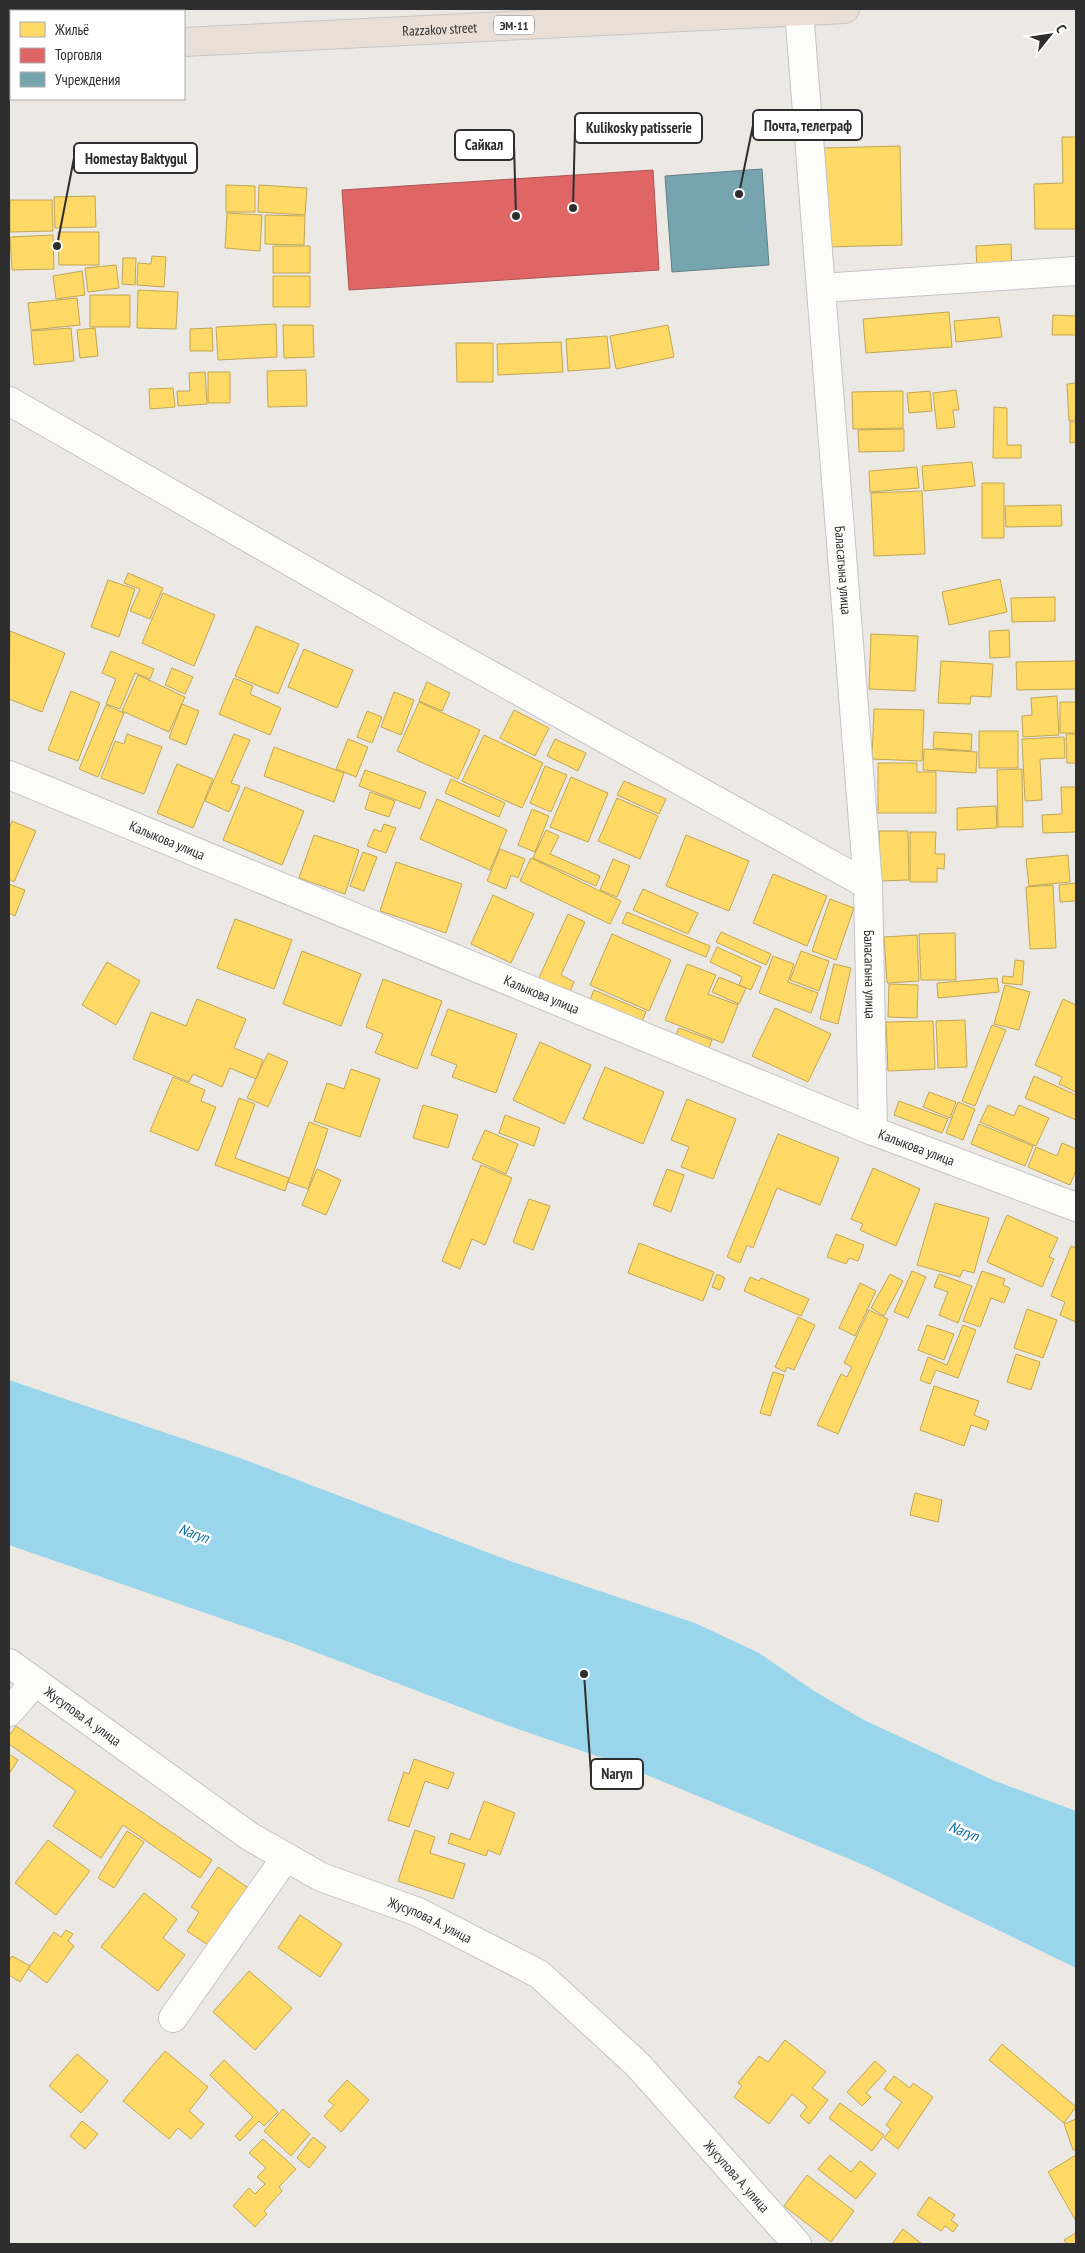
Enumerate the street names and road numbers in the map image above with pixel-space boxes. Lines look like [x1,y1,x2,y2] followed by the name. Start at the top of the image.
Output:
[494,16,534,34] road number: ЭМ-11
[402,18,478,40] street label: Razzakov street
[831,525,856,615] street label: Баласагына улица
[127,817,208,864] street label: Калыкова улица
[860,930,880,1019] street label: Баласагына улица
[501,971,582,1018] street label: Калыкова улица
[876,1125,957,1170] street label: Калыкова улица
[40,1682,125,1750] street label: Жусупова А. улица
[385,1893,475,1947] street label: Жусупова А. улица
[699,2136,774,2216] street label: Жусупова А. улица

